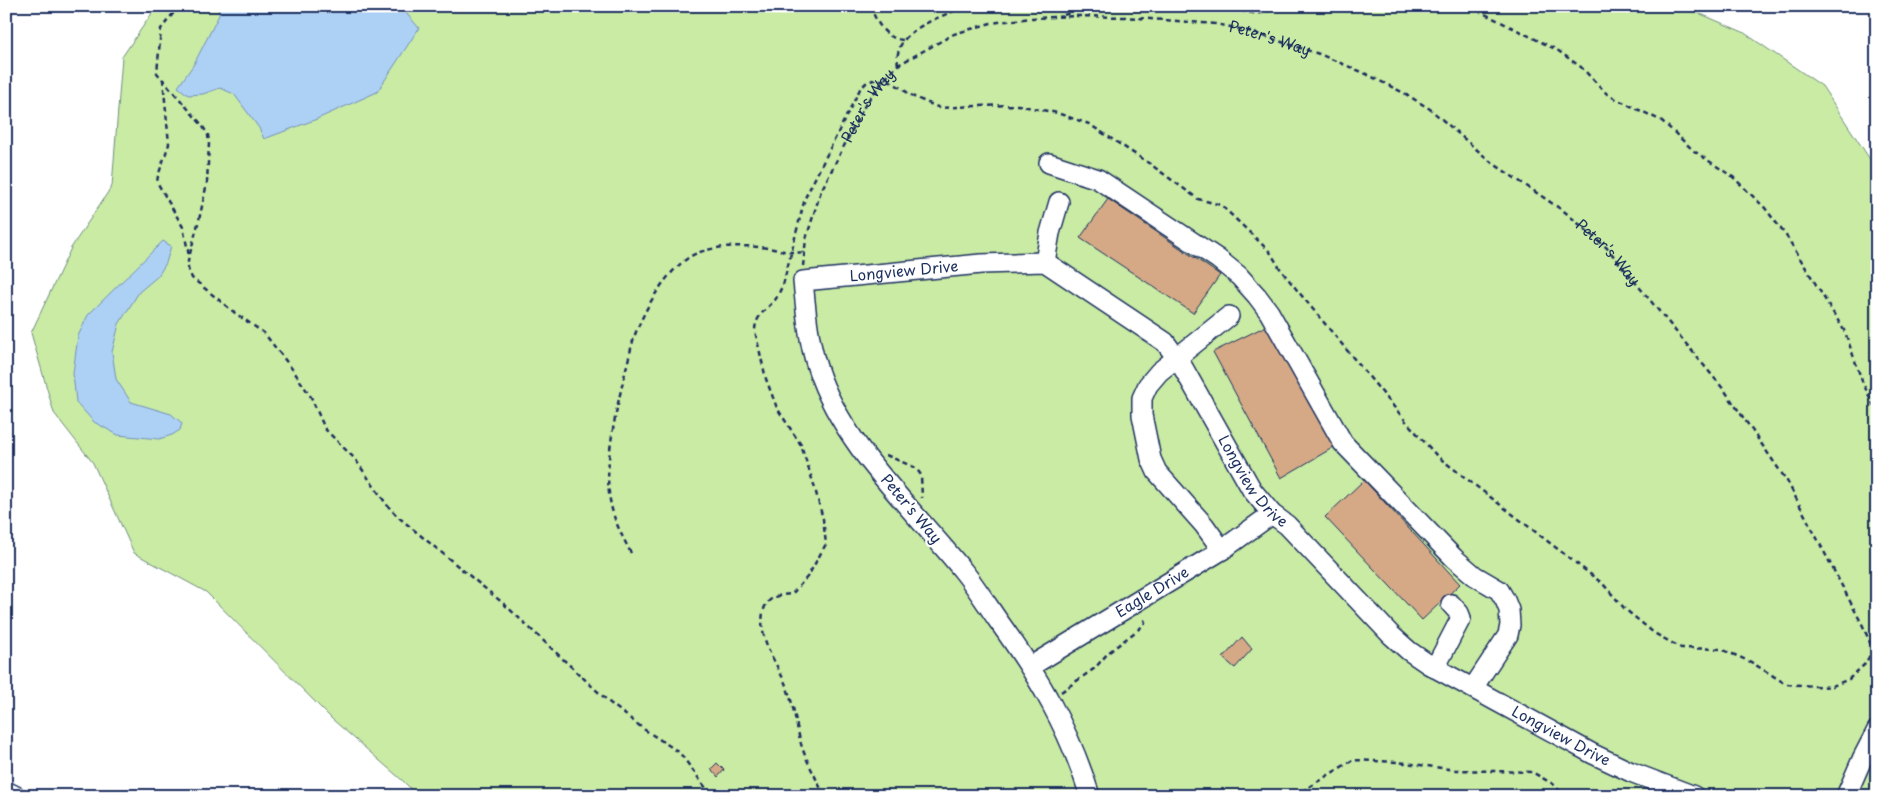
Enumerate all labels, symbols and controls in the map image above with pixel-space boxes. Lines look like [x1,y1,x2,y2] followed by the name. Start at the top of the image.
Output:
[1227,14,1314,61] street label: Peter's Way
[834,62,900,147] street label: Peter's Way
[1571,213,1647,290] street label: Peter's Way
[848,253,959,286] street label: Longview Drive
[1213,430,1293,532] street label: Longview Drive
[876,468,948,548] street label: Peter's Way
[1110,560,1193,622] street label: Eagle Drive
[1508,699,1615,771] street label: Longview Drive

